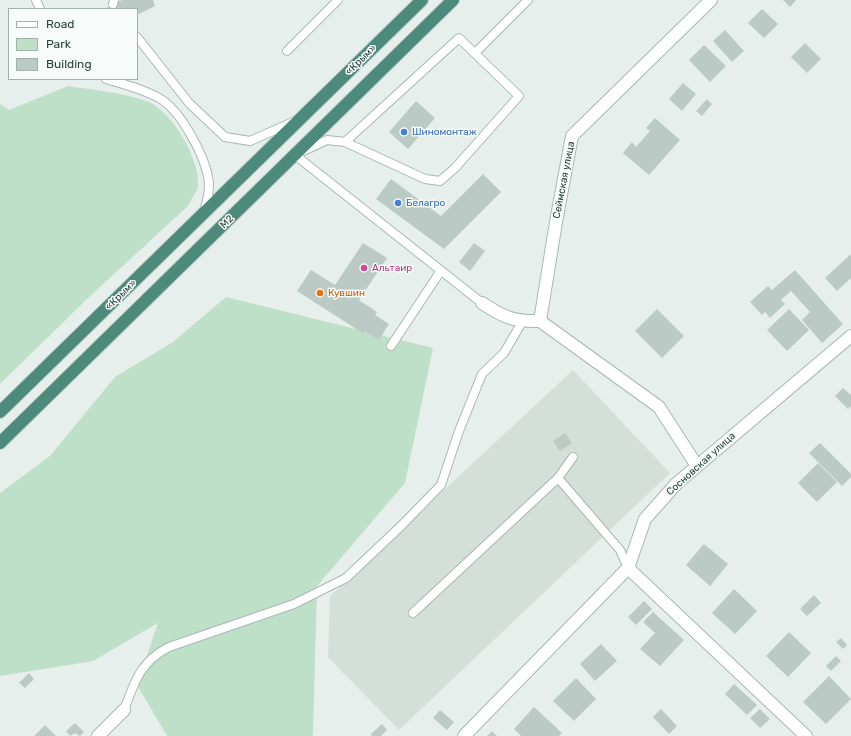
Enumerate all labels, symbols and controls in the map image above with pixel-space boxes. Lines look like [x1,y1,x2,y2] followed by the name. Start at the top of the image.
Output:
[8,8,138,80] legend
[46,17,74,31] text: Road
[46,37,71,51] text: Park
[343,42,379,78] street label: «Крым»
[46,57,92,71] text: Building
[412,126,477,138] place label: Шиномонтаж
[399,127,409,137] marker: Шиномонтаж
[551,140,577,220] street label: Сеймская улица
[406,197,445,209] place label: Белагро
[393,198,403,208] marker: Белагро
[218,213,236,231] street label: М2
[372,262,412,274] place label: Альтаир
[359,263,369,273] marker: Альтаир
[103,277,139,313] street label: «Крым»
[328,287,365,299] place label: Кувшин
[315,288,325,298] marker: Кувшин
[664,430,738,498] street label: Сосновская улица

